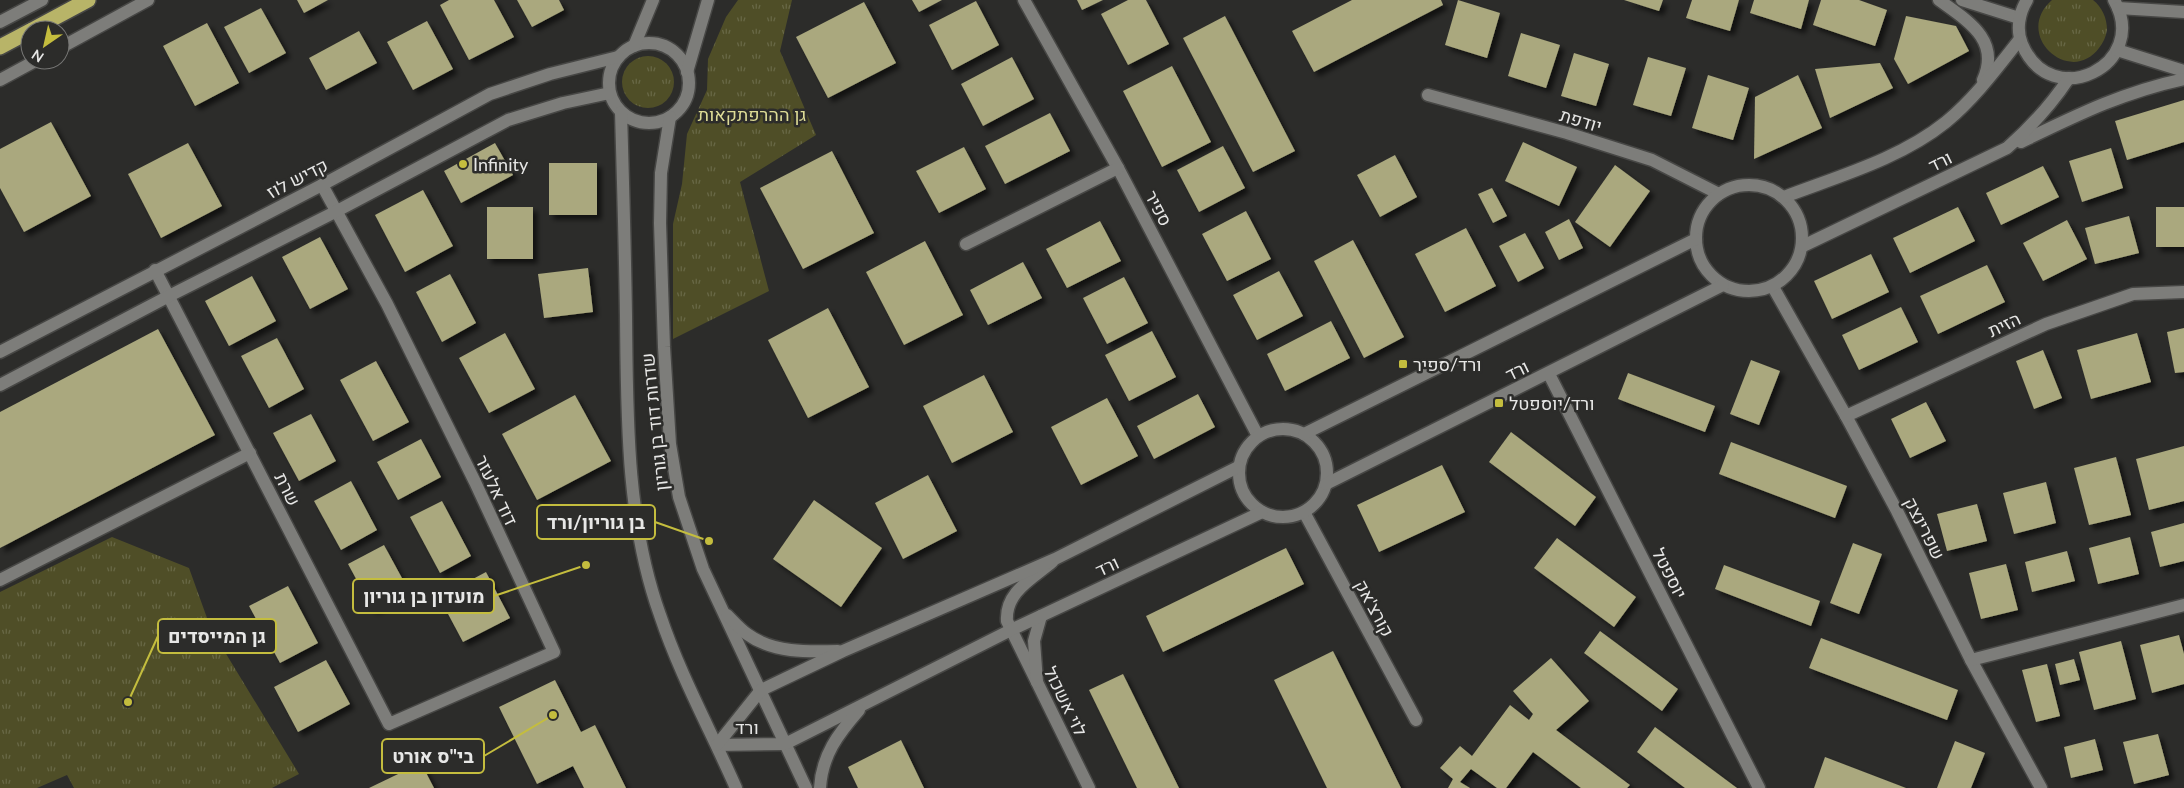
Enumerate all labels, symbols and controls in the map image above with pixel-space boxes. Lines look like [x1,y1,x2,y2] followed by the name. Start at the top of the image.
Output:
[20,20,70,70] north arrow
[28,46,47,66] text: N
[698,103,806,125] park label: גן ההרפתקאות
[1557,103,1605,137] street label: יודפת
[1925,146,1955,176] street label: ורד
[263,153,331,203] street label: קדיש לוז
[473,153,529,175] place label: Infinity
[457,158,469,170] marker: Infinity
[1141,186,1177,230] street label: ספיר
[1984,307,2024,341] street label: הזית
[636,352,672,492] street label: שדרות דוד בן גוריון
[1413,353,1482,375] place label: ורד/ספיר
[1502,355,1532,385] street label: ורד
[1397,358,1409,370] marker: ורד/ספיר
[1509,392,1595,414] place label: ורד/יוספטל
[1493,397,1505,409] marker: ורד/יוספטל
[471,451,523,529] street label: דוד אלעזר
[270,469,306,509] street label: שרת
[1900,493,1950,563] street label: שפרינצק
[537,505,655,539] callout: בן גוריון/ורד
[547,510,646,533] text: בן גוריון/ורד
[1648,544,1692,602] street label: יוספטל
[1092,551,1122,581] street label: ורד
[1351,576,1399,640] street label: קורצ'אק
[353,579,494,613] callout: מועדון בן גוריון
[363,584,485,607] text: מועדון בן גוריון
[158,619,276,653] callout: גן המייסדים
[168,624,266,647] text: גן המייסדים
[1040,663,1092,739] street label: לוי אשכול
[735,716,759,738] street label: ורד
[382,739,484,773] callout: בי"ס אורט
[392,744,474,767] text: בי"ס אורט

